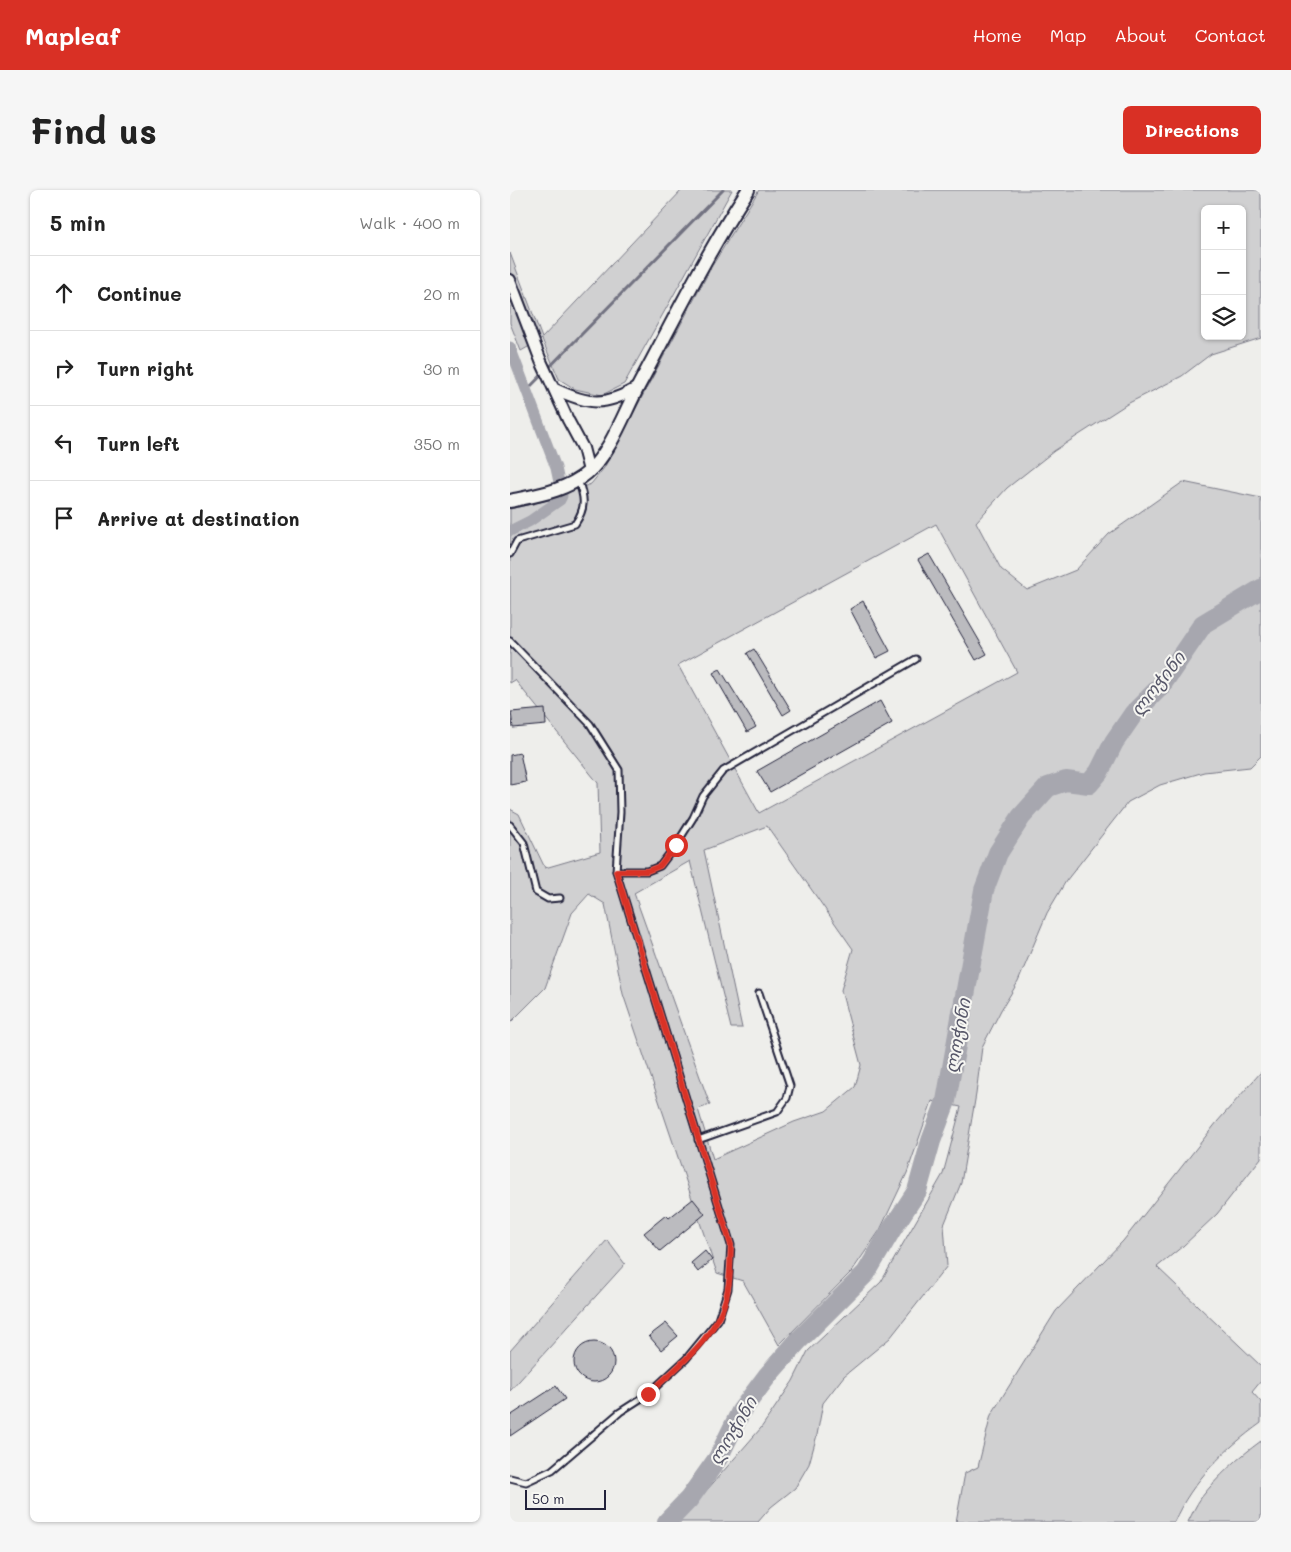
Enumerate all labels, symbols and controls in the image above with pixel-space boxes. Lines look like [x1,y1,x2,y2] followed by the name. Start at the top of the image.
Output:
[25,20,120,51] text: Mapleaf
[973,23,1022,47] text: Home
[1050,23,1086,47] text: Map
[1114,23,1167,47] text: About
[1195,23,1266,47] text: Contact
[1123,106,1261,154] button: Directions
[30,107,157,153] text: Find us
[1201,205,1246,340] map controls
[1201,205,1246,250] button: +
[50,209,106,236] text: 5 min
[359,212,460,233] text: Walk · 400 m
[1201,250,1246,295] button: −
[50,279,78,307] icon: ahead
[97,281,182,306] text: Continue
[423,283,460,304] text: 20 m
[1201,295,1246,340] button: layers
[50,354,78,382] icon: right
[97,356,194,381] text: Turn right
[423,358,460,379] text: 30 m
[50,429,78,457] icon: left
[97,431,180,456] text: Turn left
[414,433,460,454] text: 350 m
[50,504,78,532] icon: arrive
[97,506,300,531] text: Arrive at destination
[1124,646,1190,721] water label: ლოჭინი
[665,834,688,857] route start
[939,996,976,1075] water label: ლოჭინი
[637,1383,660,1406] route end
[702,1391,762,1469] water label: ლოჭინი
[525,1487,606,1510] scale bar
[532,1489,564,1508] text: 50 m

